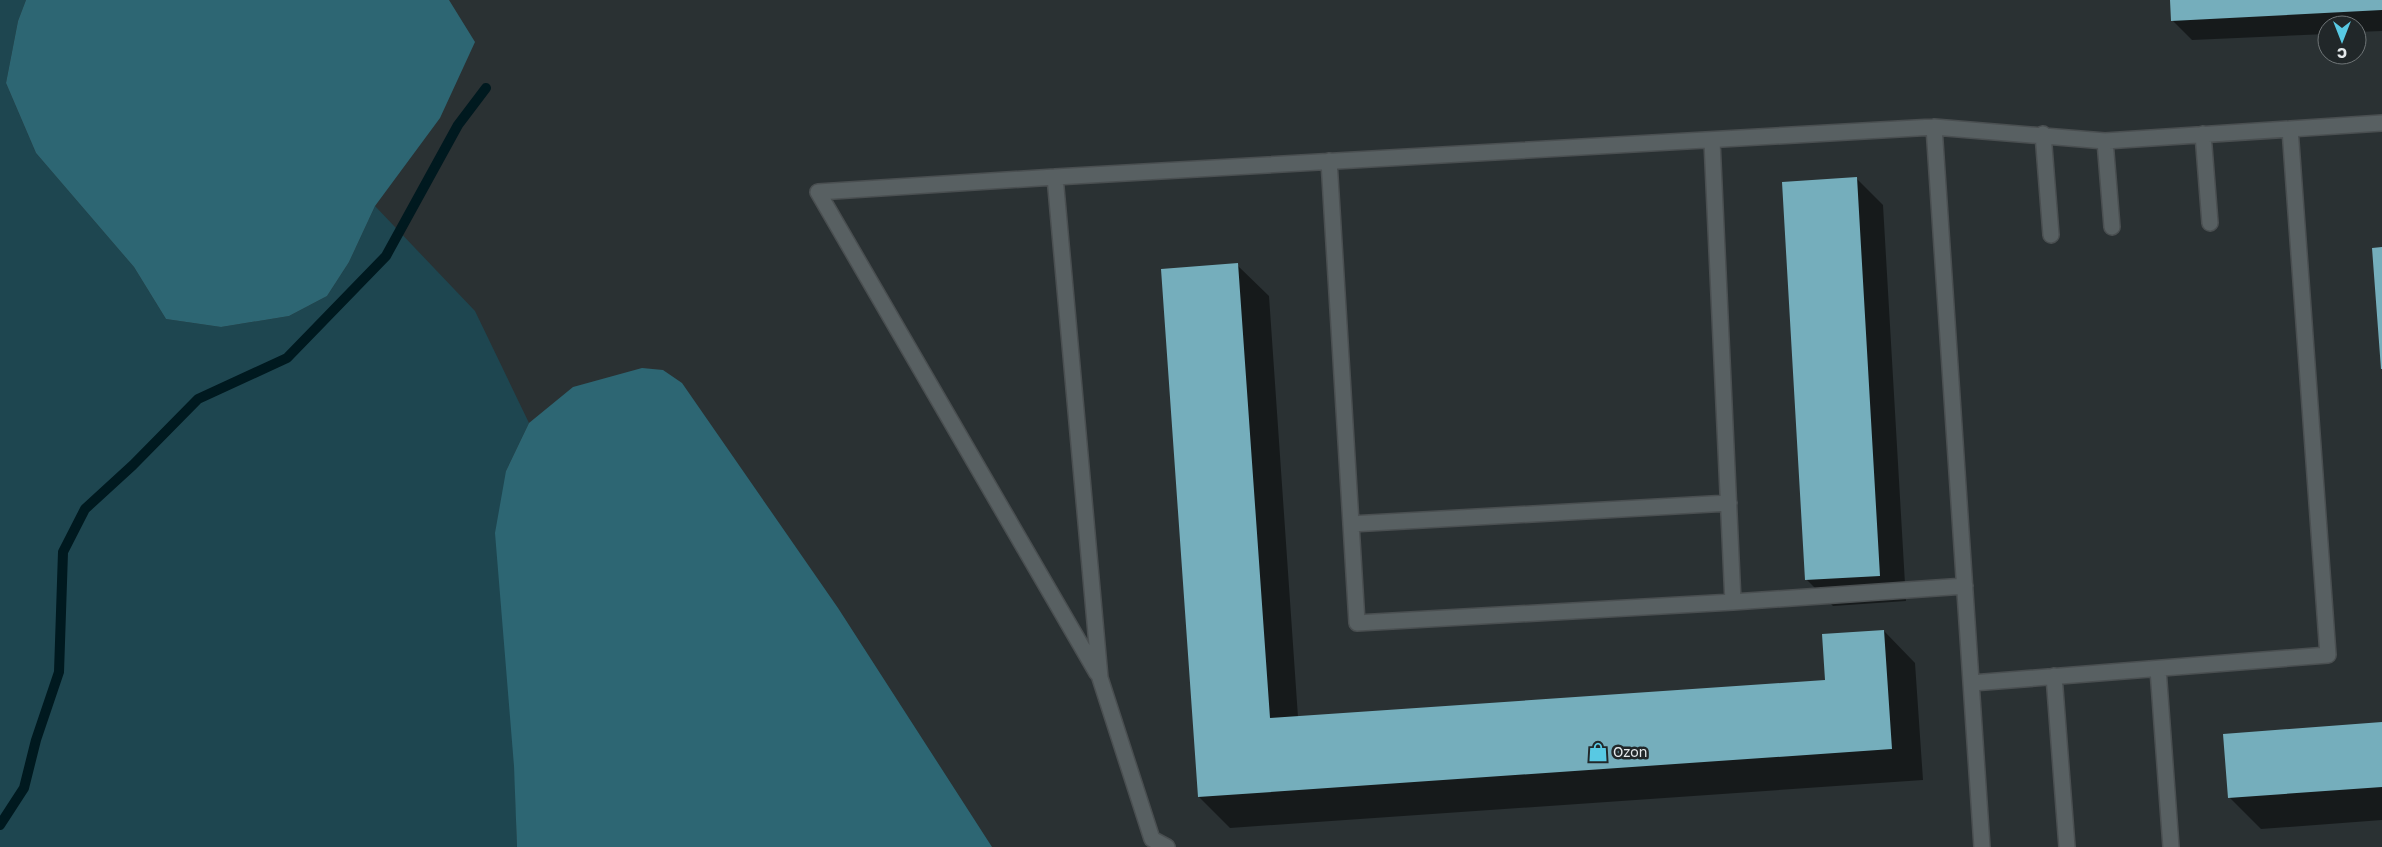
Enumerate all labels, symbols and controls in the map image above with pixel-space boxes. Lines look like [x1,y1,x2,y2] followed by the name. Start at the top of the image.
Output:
[2317,15,2367,65] north arrow
[2337,45,2347,62] text: С
[1587,741,1609,763] shop icon: Ozon
[1613,743,1647,760] place label: Ozon

